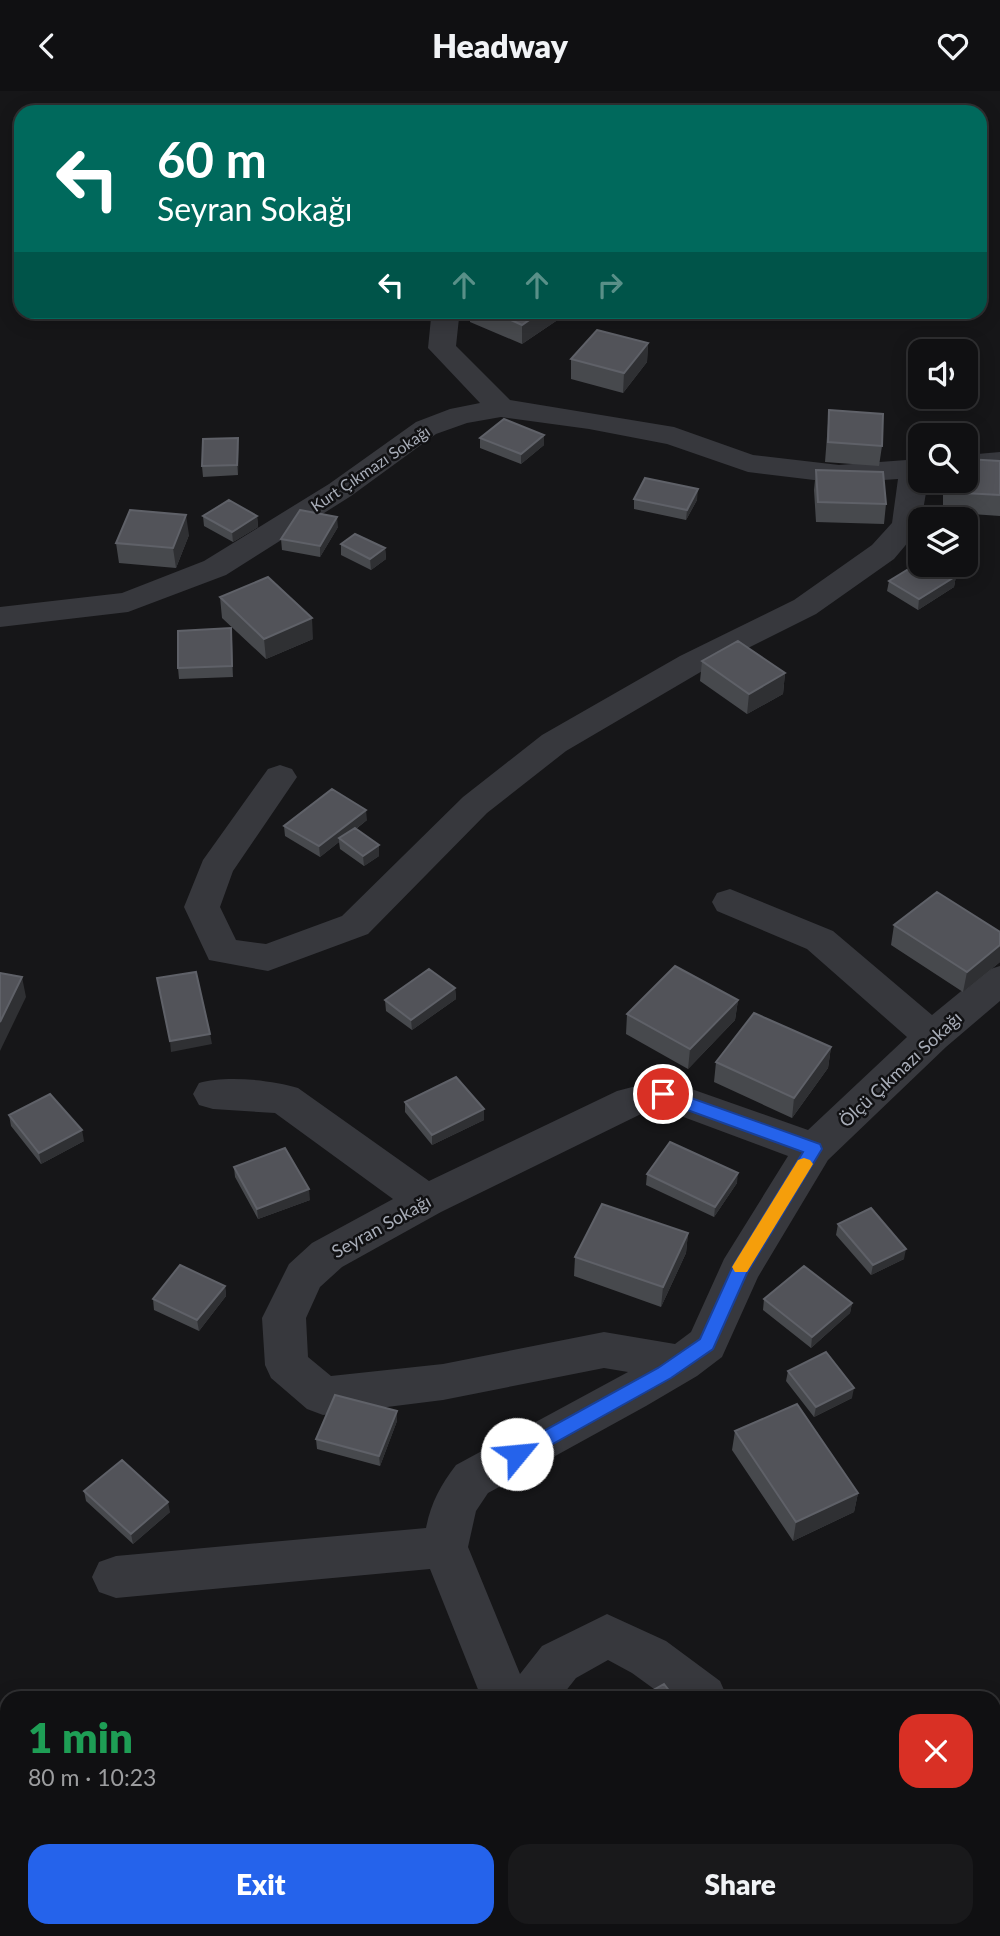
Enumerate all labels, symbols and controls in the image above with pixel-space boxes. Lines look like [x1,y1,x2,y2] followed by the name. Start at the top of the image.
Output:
[432,26,568,65] text: Headway
[28,27,66,65] icon: back
[934,27,972,65] icon: heart
[157,130,267,188] text: 60 m
[42,133,133,224] icon: left
[157,189,353,228] text: Seyran Sokağı
[372,266,410,304] icon: left
[445,266,483,304] icon: ahead
[518,266,556,304] icon: ahead
[591,266,629,304] icon: right
[908,339,978,577] map controls
[908,339,978,409] button: sound
[307,421,433,515] street label: Kurt Çıkmazı Sokağı
[908,423,978,493] button: search
[908,507,978,577] button: layers
[834,1006,966,1132] street label: Ölçü Çıkmazı Sokağı
[633,1064,693,1124] pin
[644,1075,682,1113] icon: arrive
[328,1190,434,1262] street label: Seyran Sokağı
[480,1417,554,1491] position arrow
[28,1712,133,1762] text: 1 min
[899,1714,973,1788] button: close
[28,1763,156,1791] text: 80 m · 10:23
[28,1844,494,1924] button: Exit
[508,1844,973,1924] button: Share

